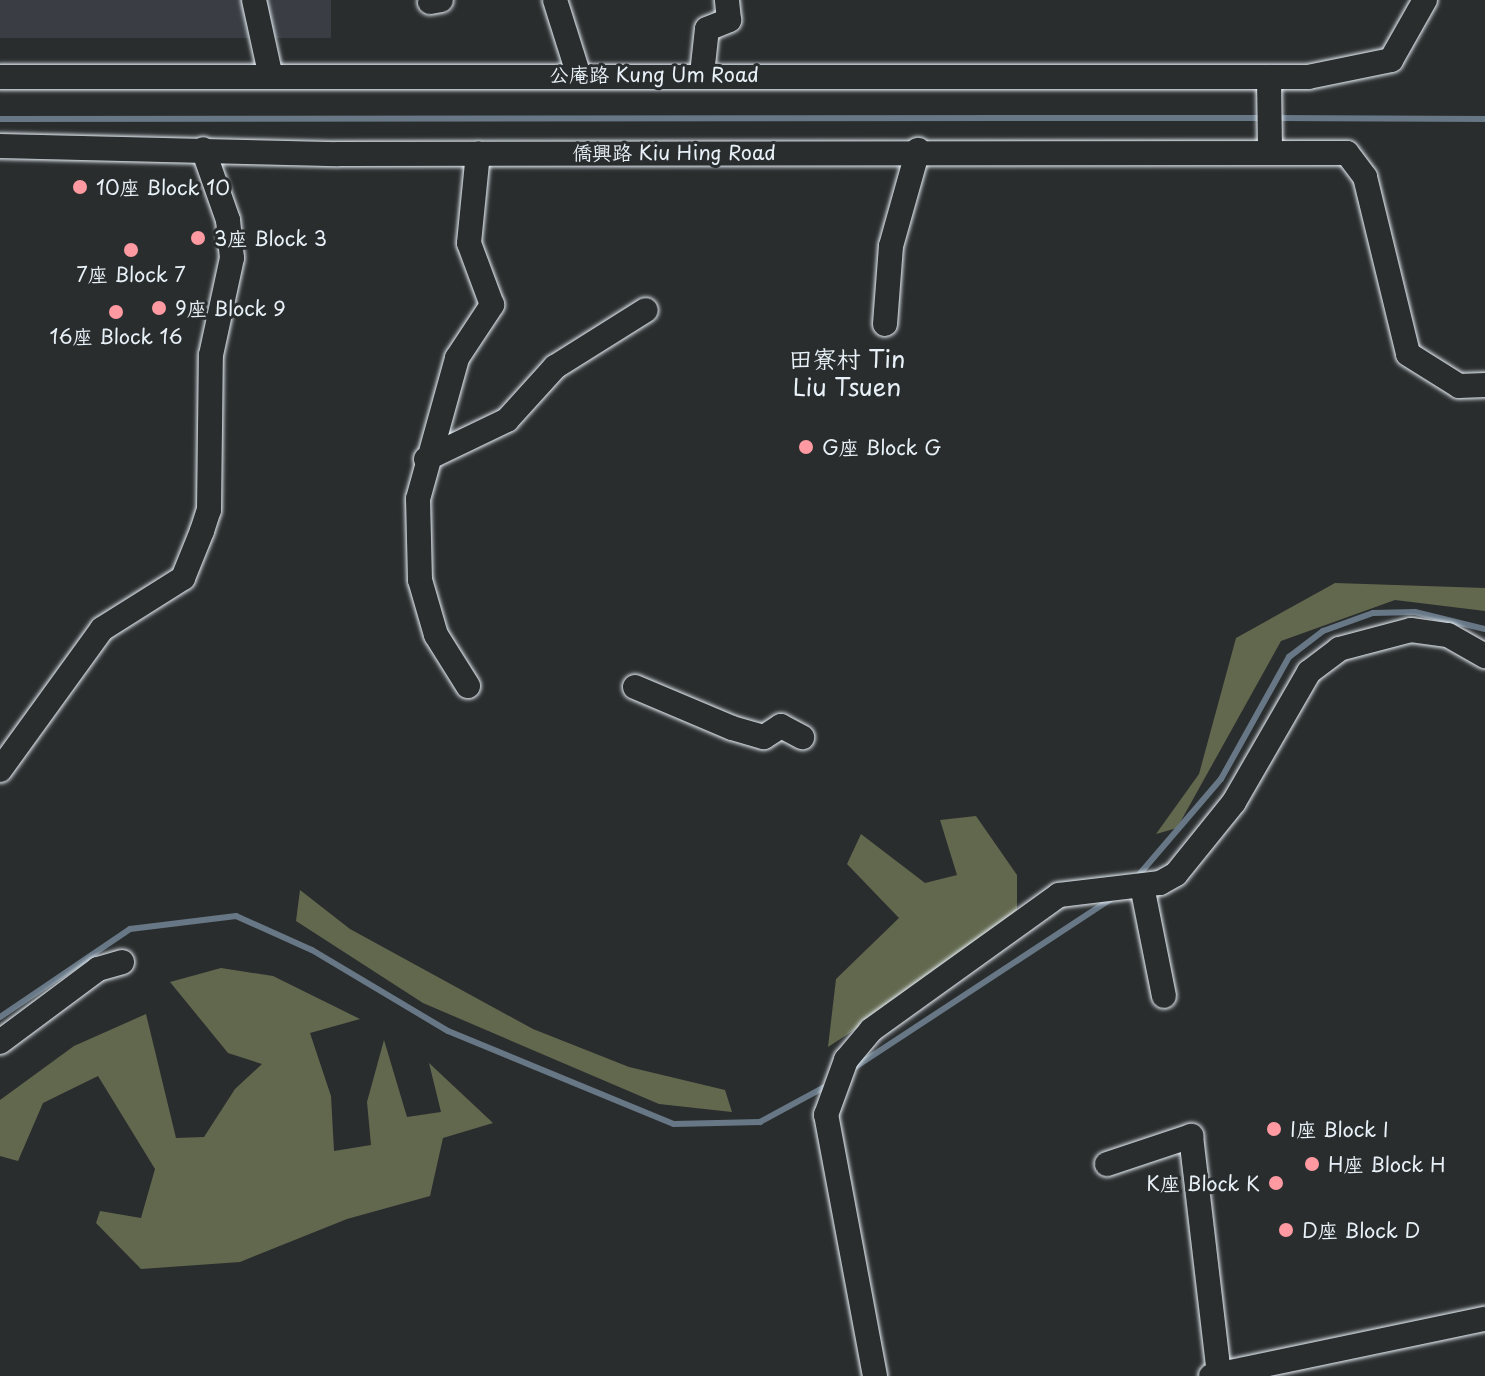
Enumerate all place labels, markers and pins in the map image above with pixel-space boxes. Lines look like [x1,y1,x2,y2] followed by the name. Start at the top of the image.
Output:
[96,175,229,199] place label: 10座 Block 10
[71,178,89,196] marker: 10座 Block 10
[214,226,326,250] place label: 3座 Block 3
[189,229,207,247] marker: 3座 Block 3
[122,241,140,259] marker: 7座 Block 7
[77,262,185,286] place label: 7座 Block 7
[175,296,284,320] place label: 9座 Block 9
[150,299,168,317] marker: 9座 Block 9
[107,303,125,321] marker: 16座 Block 16
[50,324,182,348] place label: 16座 Block 16
[822,435,941,459] place label: G座 Block G
[797,438,815,456] marker: G座 Block G
[1290,1117,1388,1141] place label: I座 Block I
[1265,1120,1283,1138] marker: I座 Block I
[1328,1152,1445,1176] place label: H座 Block H
[1303,1155,1321,1173] marker: H座 Block H
[1147,1171,1260,1195] place label: K座 Block K
[1267,1174,1285,1192] marker: K座 Block K
[1302,1218,1419,1242] place label: D座 Block D
[1277,1221,1295,1239] marker: D座 Block D

